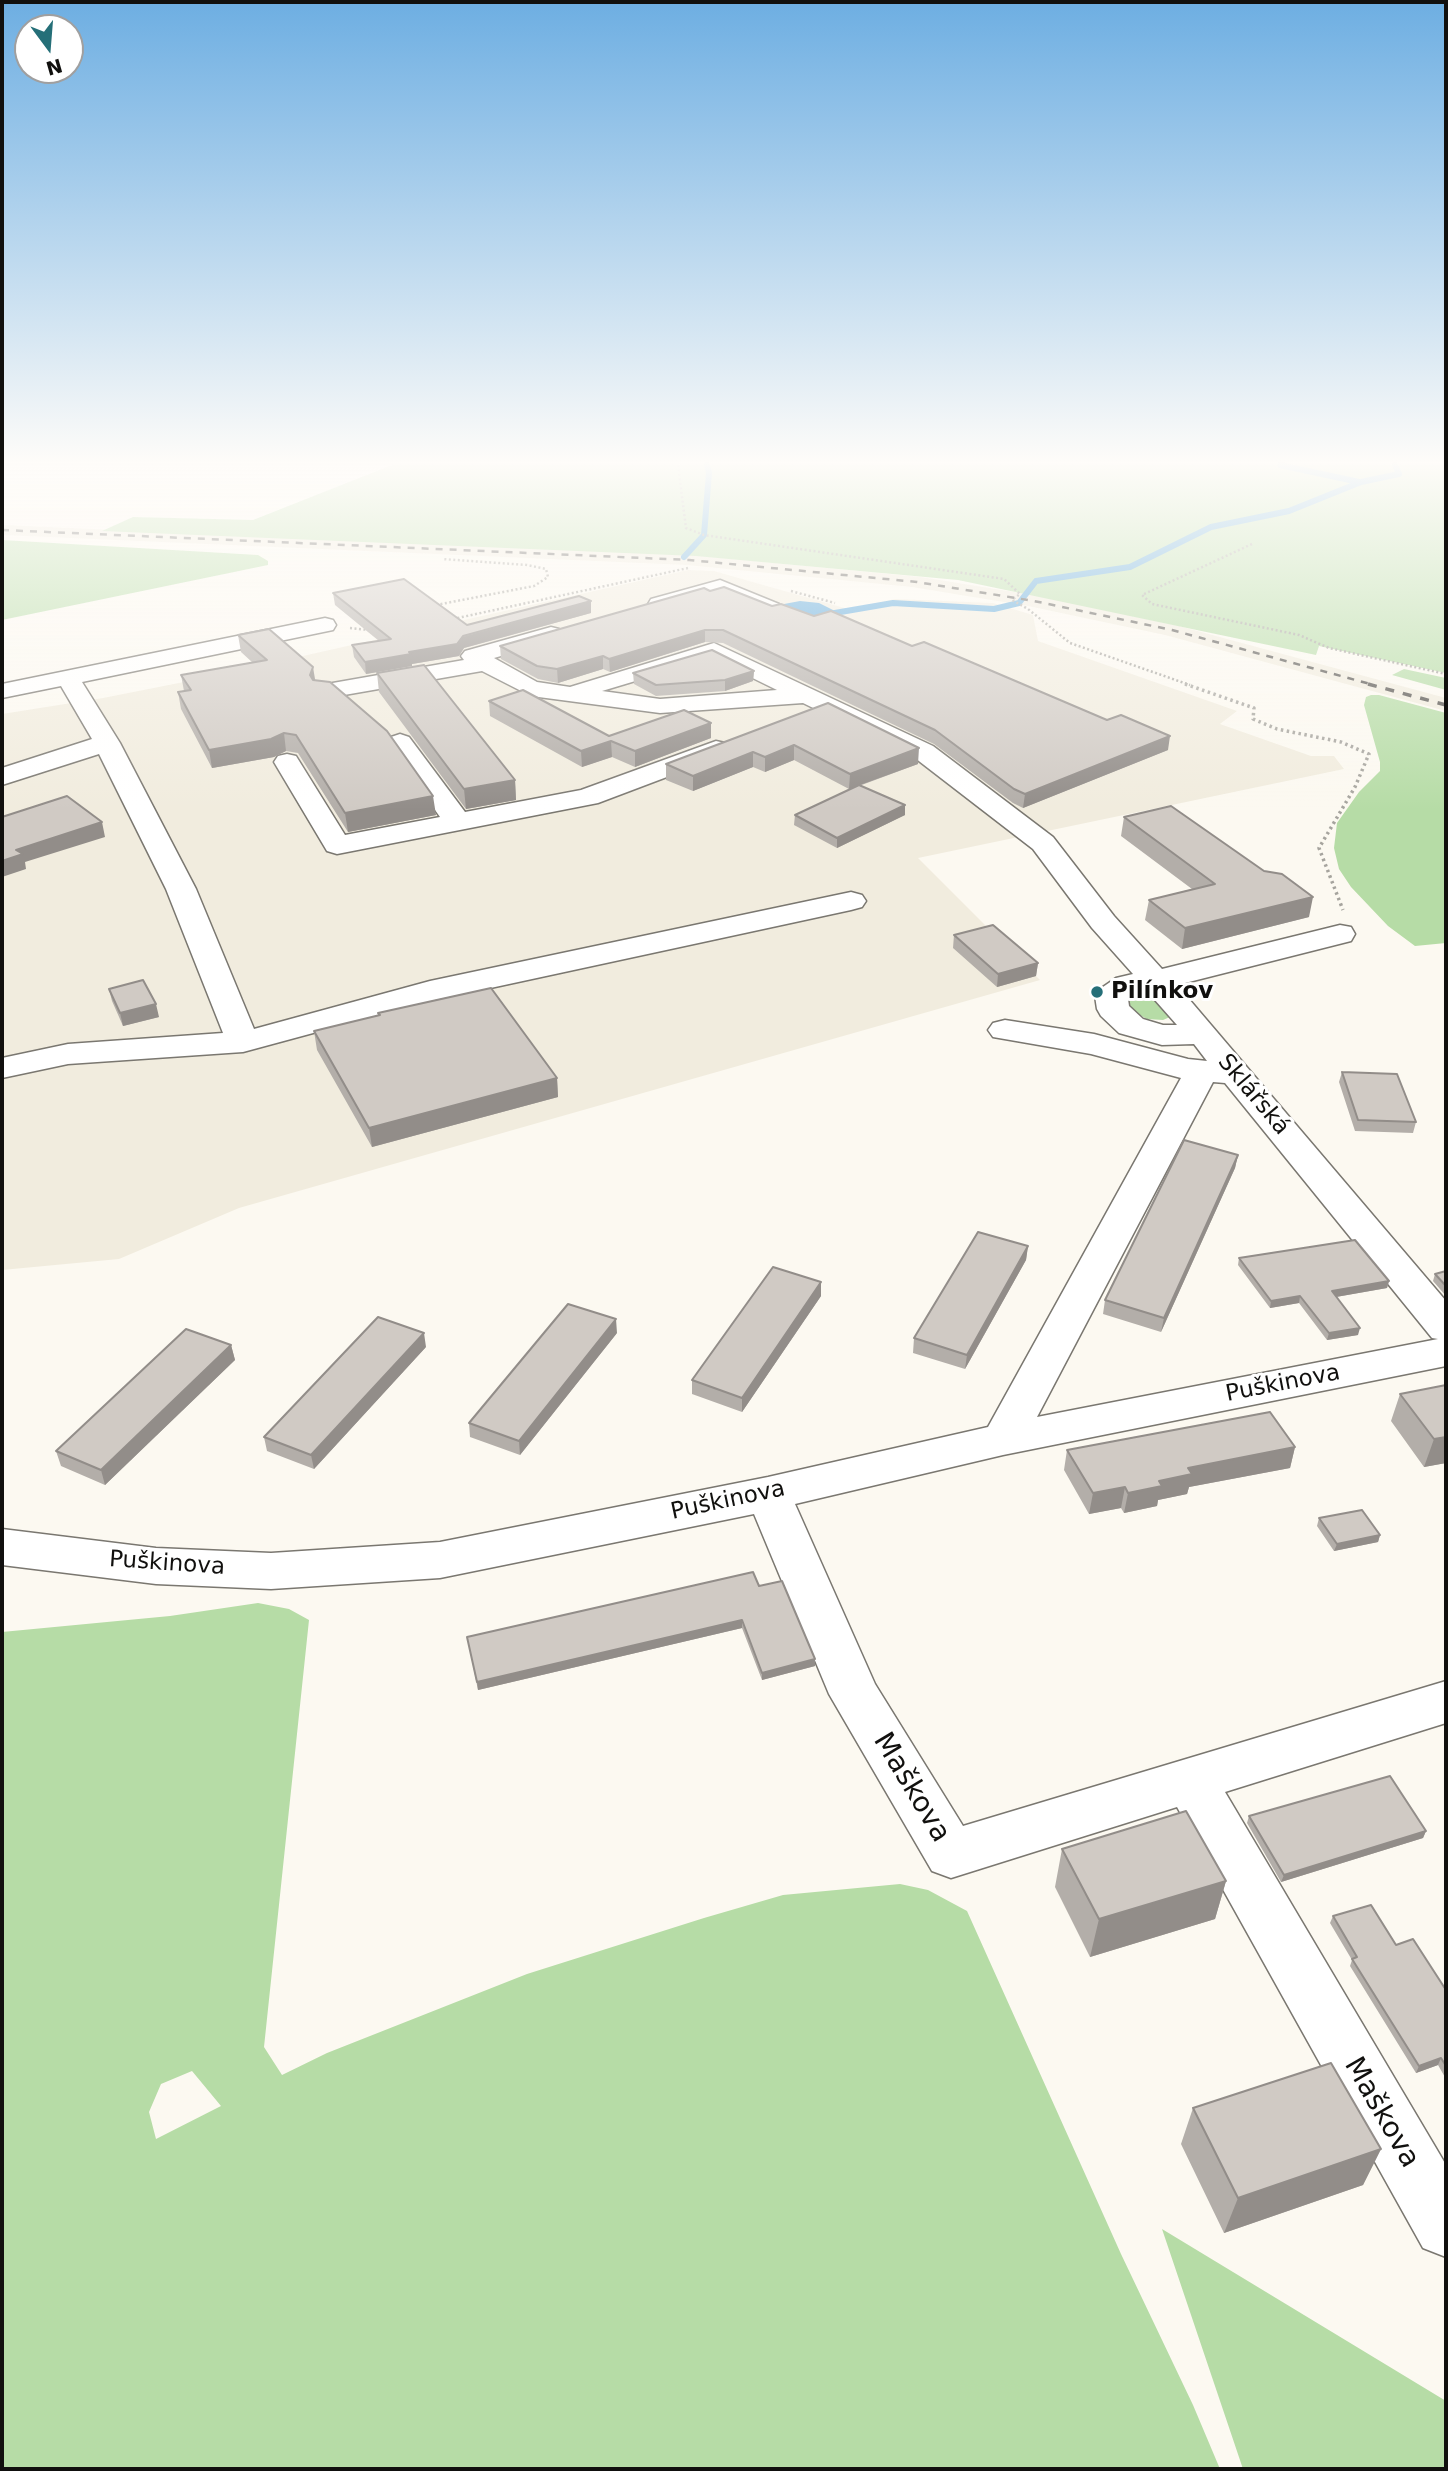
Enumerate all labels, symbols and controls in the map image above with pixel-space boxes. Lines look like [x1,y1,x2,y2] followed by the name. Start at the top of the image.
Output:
[14,14,84,84] north arrow
[44,54,65,80] text: N
[1111,978,1213,1006] place label: Pilínkov
[1089,984,1105,1000] marker: Pilínkov
[1211,1049,1295,1141] street label: Sklářská
[1223,1359,1343,1409] street label: Puškinova
[668,1475,788,1527] street label: Puškinova
[108,1546,226,1582] street label: Puškinova
[865,1727,957,1849] street label: Maškova
[1336,2052,1426,2174] street label: Maškova

